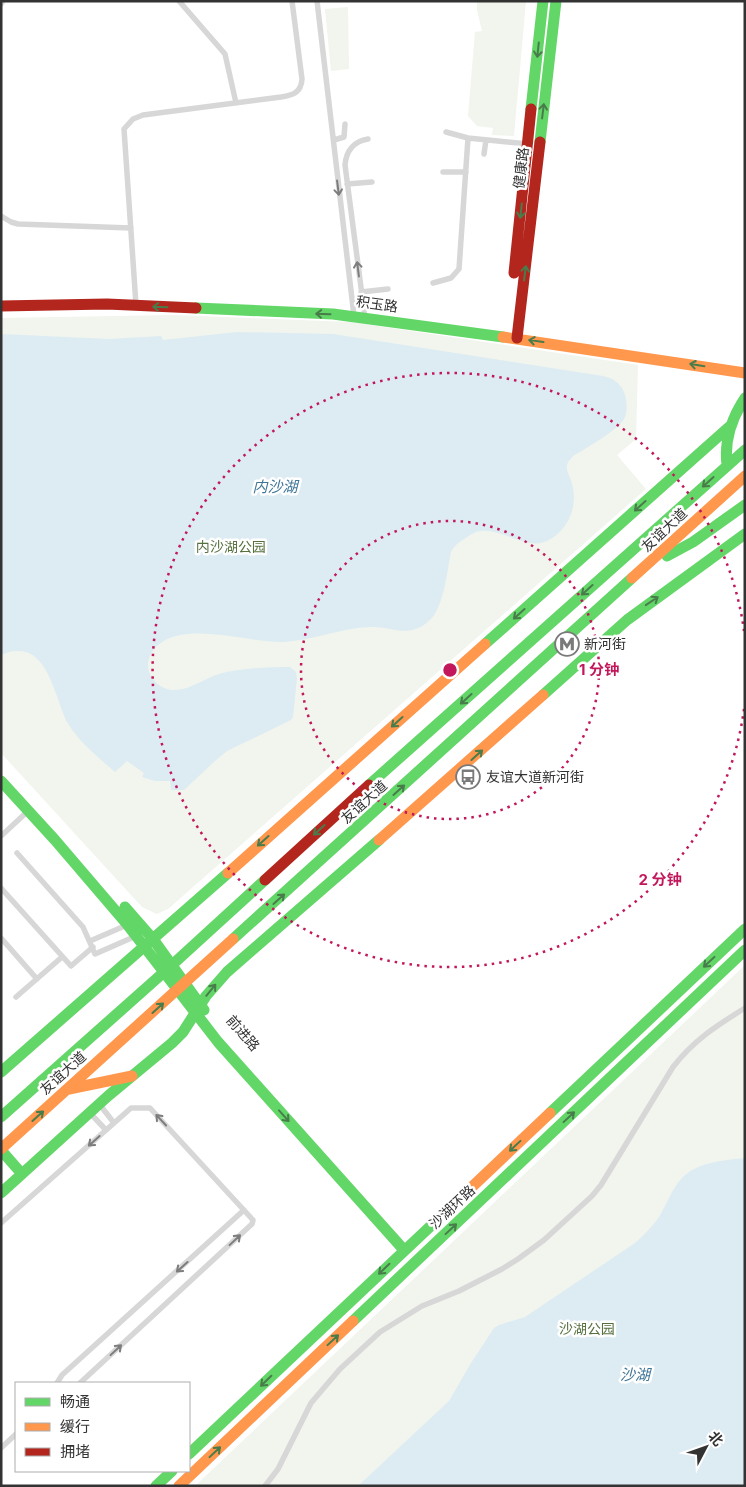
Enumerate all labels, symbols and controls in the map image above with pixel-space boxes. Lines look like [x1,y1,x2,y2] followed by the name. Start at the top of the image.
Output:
[533,41,543,57] one-way arrow
[538,103,548,119] one-way arrow
[510,146,531,190] street label: 健康路
[333,180,343,196] one-way arrow
[516,203,526,219] one-way arrow
[353,262,363,278] one-way arrow
[520,265,530,281] one-way arrow
[355,292,399,315] street label: 积玉路
[153,302,169,311] one-way arrow
[315,309,331,318] one-way arrow
[528,336,544,346] one-way arrow
[689,360,705,370] one-way arrow
[701,476,714,488] one-way arrow
[252,477,299,496] water label: 内沙湖
[634,500,647,512] one-way arrow
[637,504,690,555] street label: 友谊大道
[196,538,266,555] park label: 内沙湖公园
[580,584,593,596] one-way arrow
[644,596,658,606] one-way arrow
[512,608,525,620] one-way arrow
[554,631,580,657] metro station icon: 新河街
[584,635,626,652] place label: 新河街
[579,660,619,679] text: 1 分钟
[441,661,459,679] centre of rings
[459,693,472,704] one-way arrow
[391,716,404,728] one-way arrow
[471,749,484,760] one-way arrow
[455,764,481,790] bus stop icon: 友谊大道新河街
[486,768,584,785] place label: 友谊大道新河街
[337,777,390,827] street label: 友谊大道
[393,784,406,796] one-way arrow
[312,825,325,836] one-way arrow
[256,836,269,847] one-way arrow
[638,870,682,889] text: 2 分钟
[272,893,285,905] one-way arrow
[703,956,716,968] one-way arrow
[206,983,217,996] one-way arrow
[152,1002,165,1014] one-way arrow
[223,1011,264,1054] street label: 前进路
[36,1048,89,1098] street label: 友谊大道
[278,1110,290,1123] one-way arrow
[31,1111,44,1122] one-way arrow
[562,1111,575,1123] one-way arrow
[155,1114,167,1127] one-way arrow
[88,1135,101,1146] one-way arrow
[508,1140,521,1152] one-way arrow
[425,1181,478,1232] street label: 沙湖环路
[444,1223,457,1235] one-way arrow
[229,1234,242,1246] one-way arrow
[175,1261,188,1272] one-way arrow
[377,1263,390,1275] one-way arrow
[559,1320,615,1337] park label: 沙湖公园
[326,1334,339,1346] one-way arrow
[110,1344,123,1356] one-way arrow
[620,1365,652,1384] water label: 沙湖
[260,1375,272,1387] one-way arrow
[15,1382,190,1472] legend
[60,1392,90,1411] text: 畅通
[60,1417,90,1436] text: 缓行
[681,1422,731,1472] north arrow
[705,1427,727,1449] text: 北
[60,1442,90,1461] text: 拥堵
[209,1446,221,1458] one-way arrow

